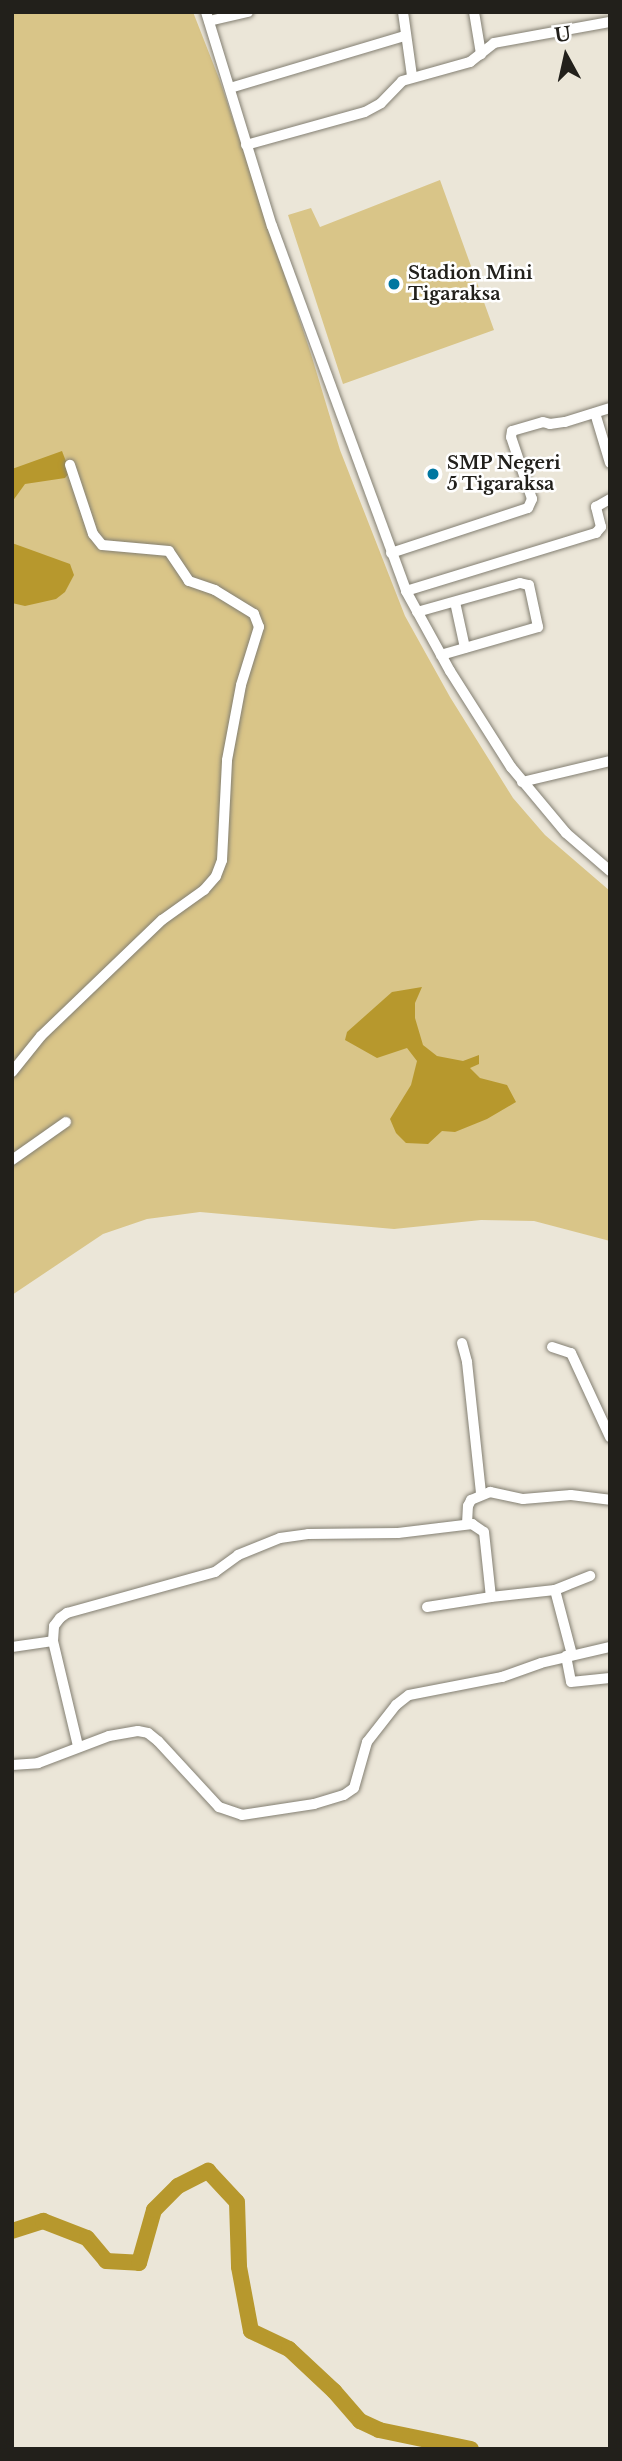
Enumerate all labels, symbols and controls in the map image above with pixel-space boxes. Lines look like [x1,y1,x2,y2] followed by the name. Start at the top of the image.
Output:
[531,21,601,91] north arrow
[553,22,573,47] text: U
[408,263,532,306] place label: Stadion Mini Tigaraksa
[386,276,402,292] marker: Stadion Mini Tigaraksa
[447,453,561,496] place label: SMP Negeri 5 Tigaraksa
[425,466,441,482] marker: SMP Negeri 5 Tigaraksa

